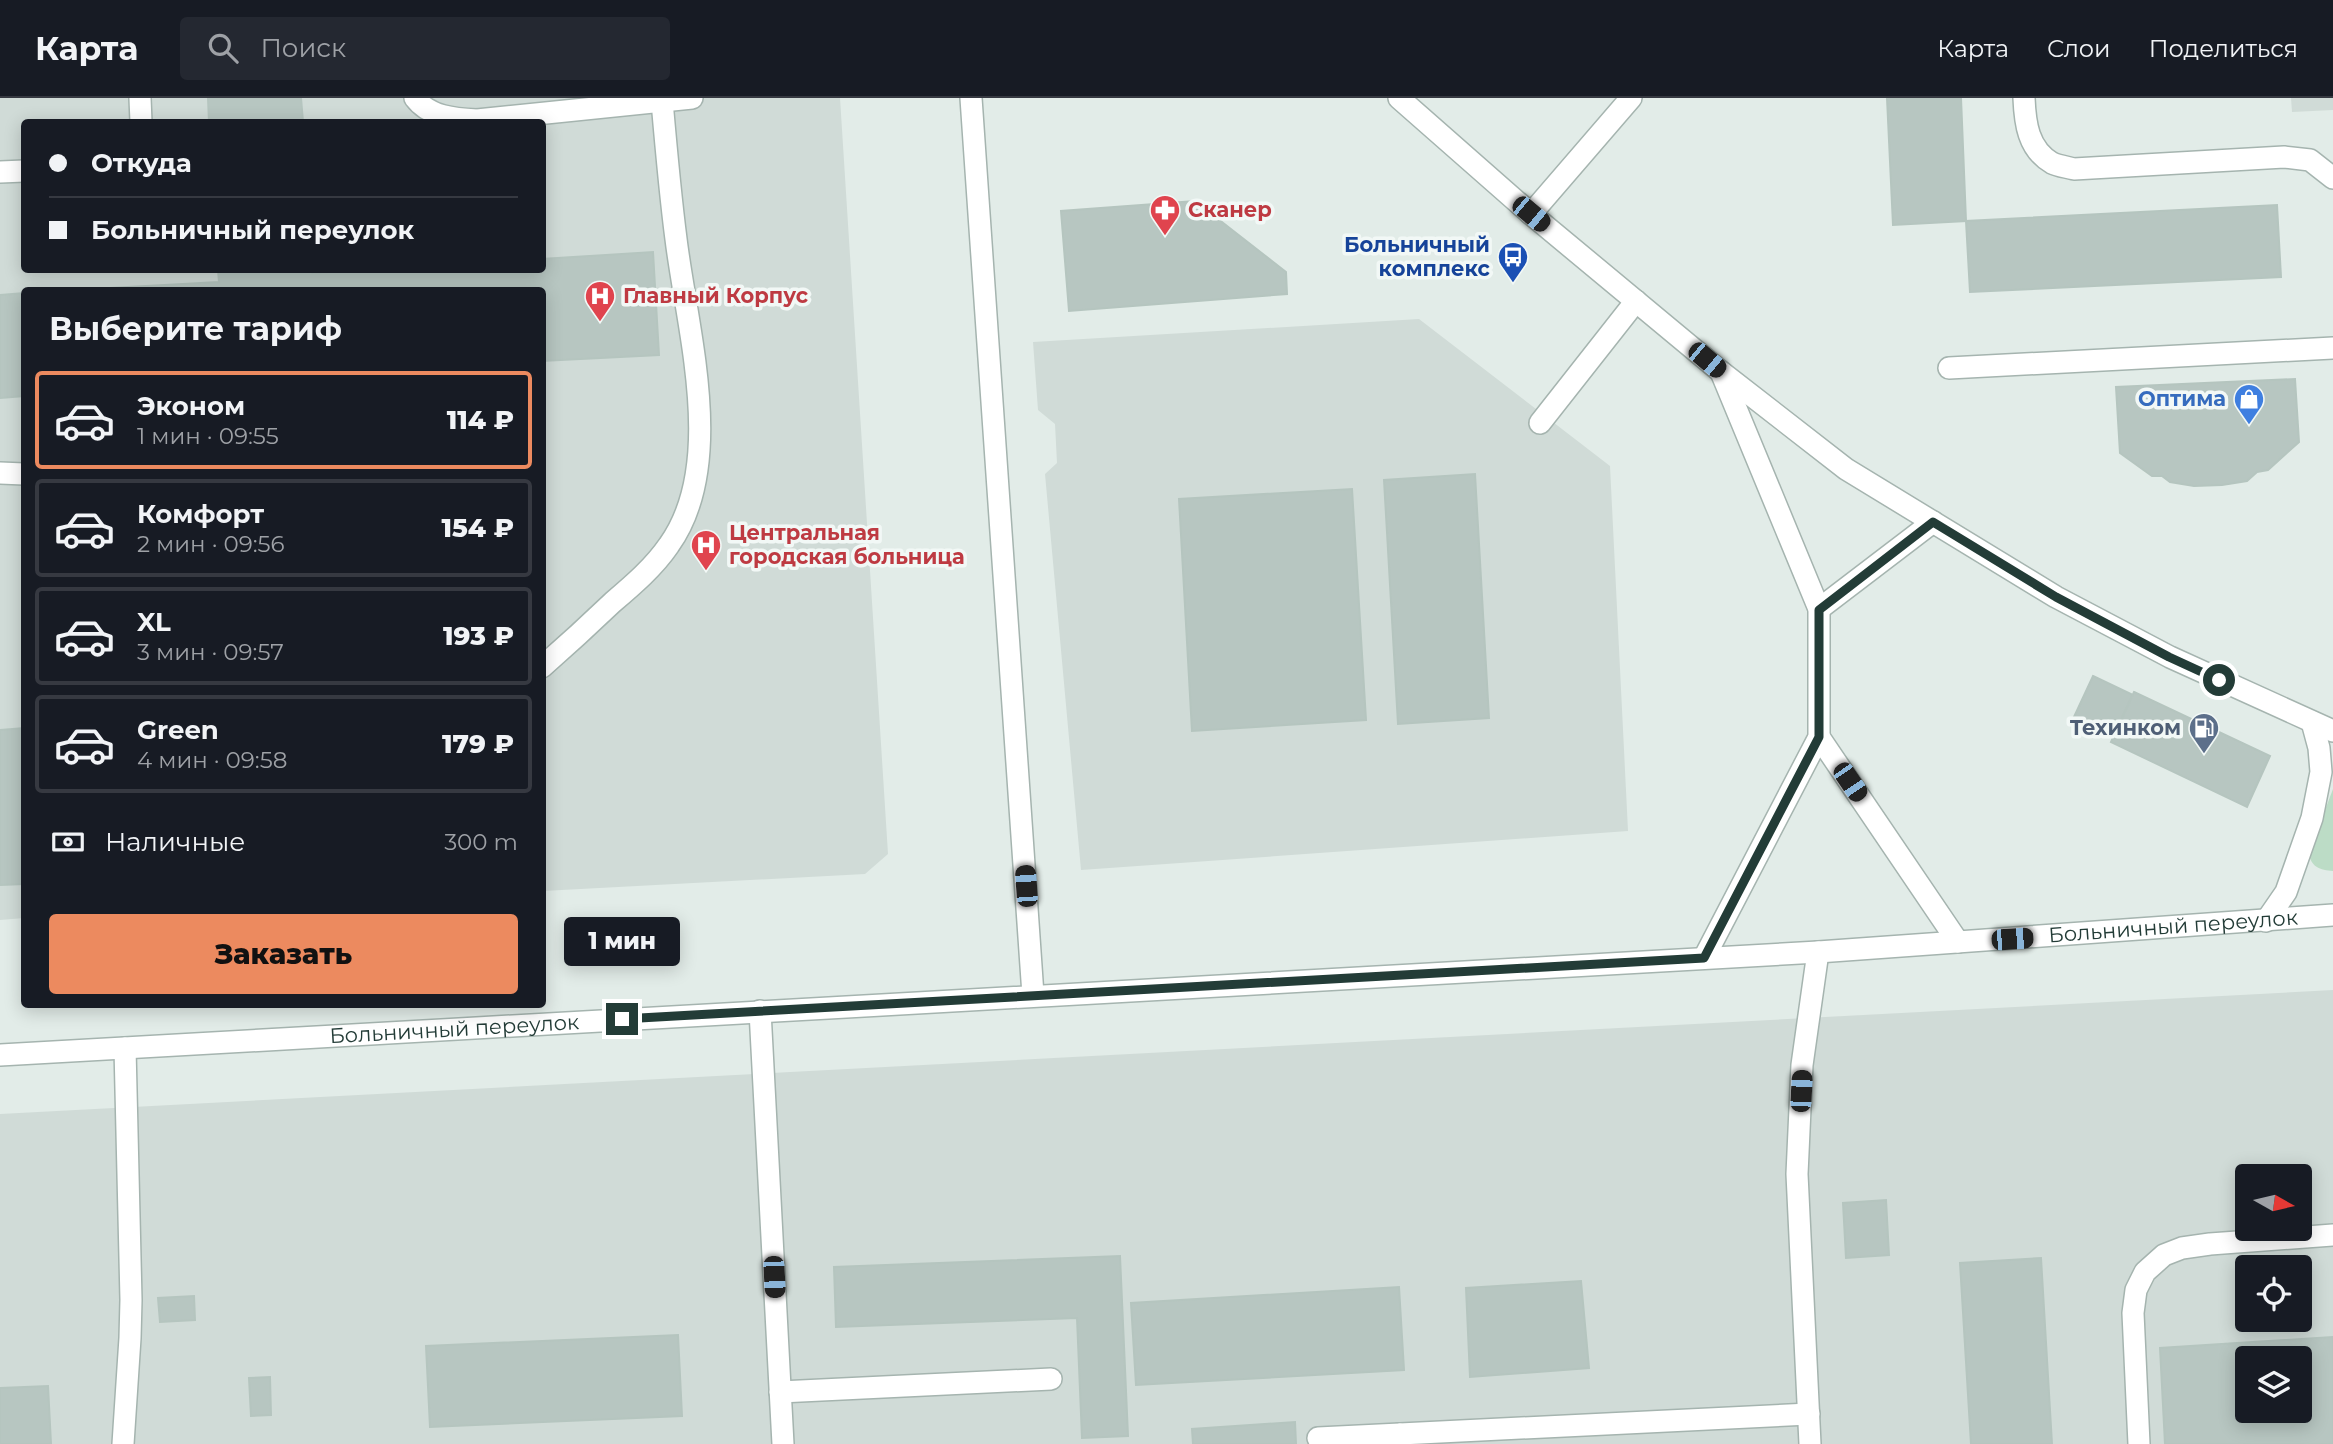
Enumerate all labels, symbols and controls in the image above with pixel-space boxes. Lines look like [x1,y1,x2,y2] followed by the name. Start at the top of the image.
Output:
[180,17,670,80] search box
[35,28,138,68] text: Карта
[204,29,242,67] icon: search
[260,32,346,64] text: Поиск
[1937,34,2009,63] text: Карта
[2047,34,2111,63] text: Слои
[2149,34,2298,63] text: Поделиться
[91,147,192,179] text: Откуда
[1509,192,1554,236] car
[1148,193,1182,237] pharmacy icon: Сканер
[1188,197,1272,222] place label: Сканер
[91,214,414,246] text: Больничный переулок
[1344,232,1491,281] place label: Больничный комплекс
[1496,240,1530,284] bus stop icon: Больничный комплекс
[583,279,617,323] hospital icon: Главный Корпус
[623,283,809,308] place label: Главный Корпус
[49,309,342,348] text: Выберите тариф
[1685,338,1730,382] car
[2232,382,2266,426] shop icon: Оптима
[2138,386,2226,411] place label: Оптима
[53,389,116,452] icon: car
[137,390,245,422] text: Эконом
[447,404,514,436] text: 114 ₽
[137,422,279,450] text: 1 мин · 09:55
[53,497,116,560] icon: car
[137,498,264,530] text: Комфорт
[441,512,514,544] text: 154 ₽
[729,520,965,569] place label: Центральная городская больница
[689,528,723,572] hospital icon: Центральная городская больница
[137,530,285,558] text: 2 мин · 09:56
[53,605,116,668] icon: car
[137,606,171,638] text: XL
[443,620,514,652] text: 193 ₽
[137,638,284,666] text: 3 мин · 09:57
[2203,664,2235,696] route start
[2187,711,2221,755] fuel station icon: Техинком
[53,713,116,776] icon: car
[137,714,219,746] text: Green
[2070,715,2181,740] place label: Техинком
[442,728,514,760] text: 179 ₽
[137,746,287,774] text: 4 мин · 09:58
[1830,759,1871,805] car
[49,823,87,861] icon: cash
[105,826,245,858] text: Наличные
[444,828,518,856] text: 300 m
[1015,864,1038,908] car
[2048,905,2299,947] street label: Больничный переулок
[49,914,518,994] button: Заказать
[564,918,680,967] callout: 1 мин
[588,927,656,955] text: 1 мин
[1991,927,2034,951] car
[606,1003,638,1035] route end
[329,1009,580,1048] street label: Больничный переулок
[1790,1069,1813,1113] car
[2235,1164,2312,1241] north arrow
[2235,1164,2312,1423] map controls
[763,1255,786,1299] car
[2235,1255,2312,1332] button: locate
[2235,1346,2312,1423] button: layers

